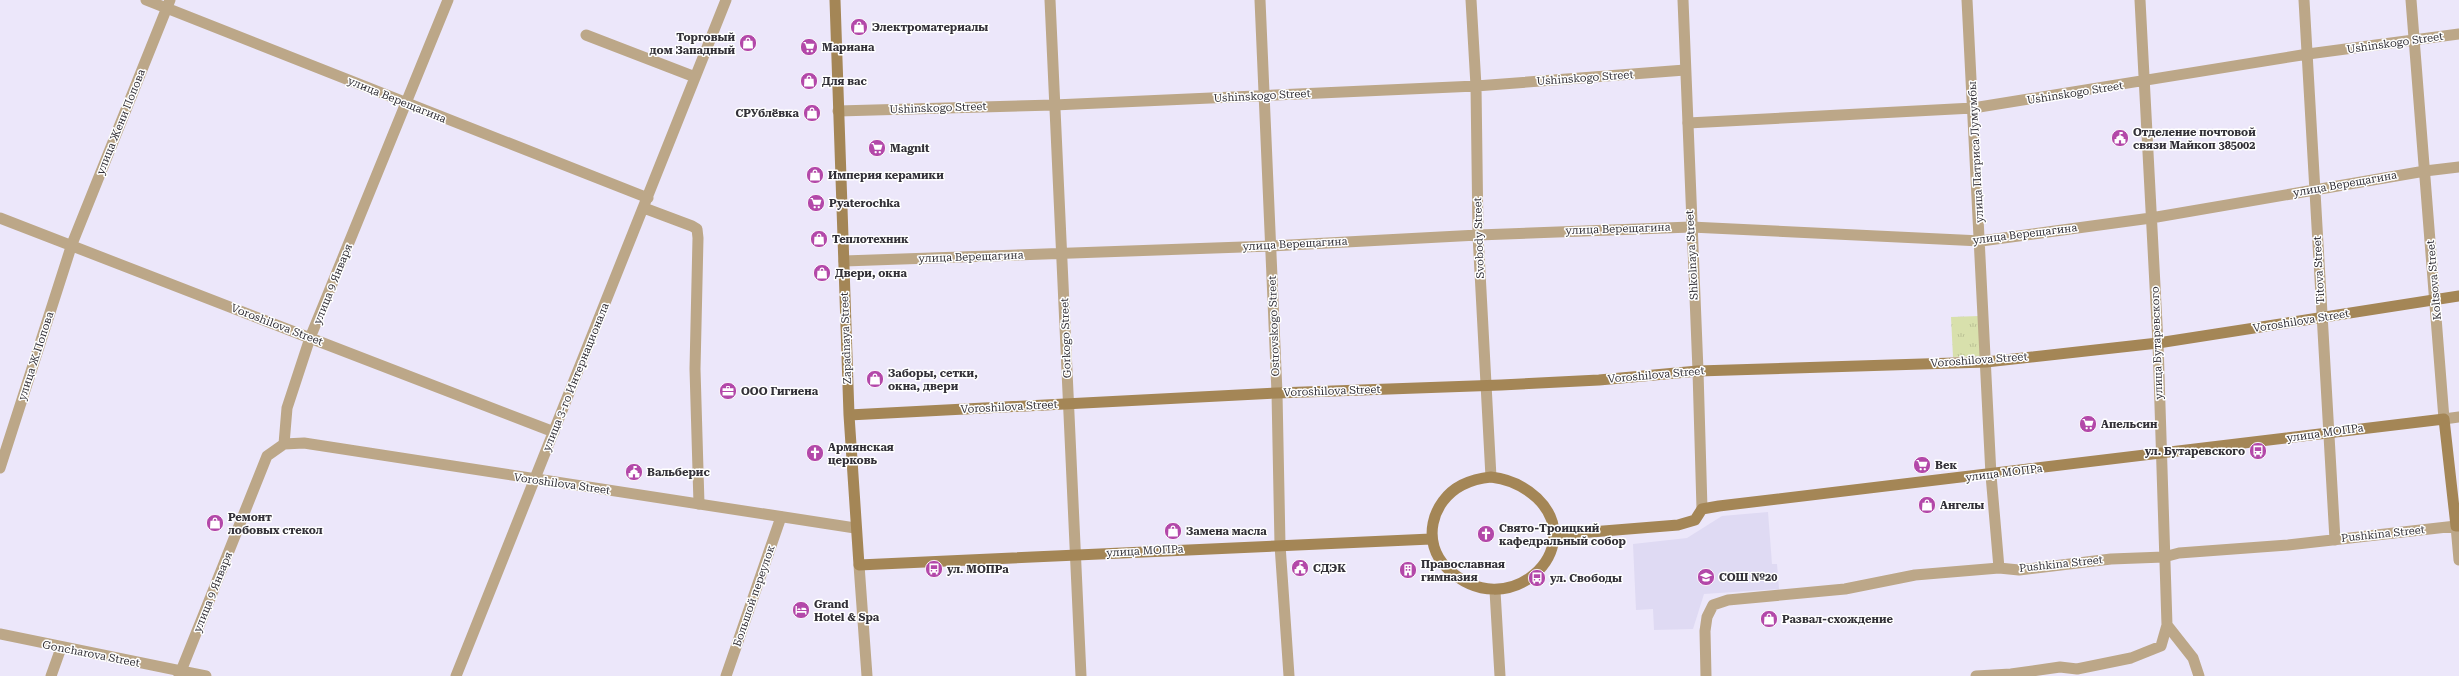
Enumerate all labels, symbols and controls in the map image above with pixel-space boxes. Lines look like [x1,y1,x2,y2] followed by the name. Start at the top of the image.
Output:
[849,17,869,37] shop icon: Электроматериалы
[872,21,988,34] place label: Электроматериалы
[2346,30,2444,56] street label: Ushinskogo Street
[650,31,735,57] place label: Торговый дом Западный
[738,33,758,53] shop icon: Торговый дом Западный
[799,37,819,57] supermarket icon: Мариана
[822,41,875,54] place label: Мариана
[94,67,148,177] street label: улица Жени Попова
[1536,68,1634,88] street label: Ushinskogo Street
[799,71,819,91] shop icon: Для вас
[346,74,448,126] street label: улица Верещагина
[822,75,867,88] place label: Для вас
[2026,79,2124,107] street label: Ushinskogo Street
[1966,81,1986,223] street label: улица Патриса Лумумбы
[1213,87,1311,105] street label: Ushinskogo Street
[889,100,987,116] street label: Ushinskogo Street
[802,103,822,123] shop icon: СРУблёвка
[736,107,800,120] place label: СРУблёвка
[2133,126,2256,152] place label: Отделение почтовой связи Майкоп 385002
[2110,128,2130,148] public building icon: Отделение почтовой связи Майкоп 385002
[867,138,887,158] supermarket icon: Magnit
[890,142,930,155] place label: Magnit
[805,165,825,185] shop icon: Империя керамики
[2292,168,2398,200] street label: улица Верещагина
[828,169,944,182] place label: Империя керамики
[806,193,826,213] supermarket icon: Pyaterochka
[829,197,901,210] place label: Pyaterochka
[1471,197,1487,279] street label: Svobody Street
[1683,210,1701,300] street label: Shkolnaya Street
[1565,221,1671,237] street label: улица Верещагина
[1972,221,2078,247] street label: улица Верещагина
[809,229,829,249] shop icon: Теплотехник
[832,233,909,246] place label: Теплотехник
[1242,235,1348,253] street label: улица Верещагина
[2311,236,2327,304] street label: Titova Street
[2424,239,2444,321] street label: Koltsova Street
[311,242,355,326] street label: улица 9 Января
[918,249,1024,265] street label: улица Верещагина
[812,263,832,283] shop icon: Двери, окна
[835,267,907,280] place label: Двери, окна
[1266,275,1282,377] street label: Ostrovskogo Street
[2149,286,2165,400] street label: улица Бутаревского
[838,292,854,384] street label: Zapadnaya Street
[1058,298,1074,378] street label: Gorkogo Street
[540,301,612,453] street label: улица 3-го Интернационала
[229,302,325,348] street label: Voroshilova Street
[2252,307,2350,335] street label: Voroshilova Street
[16,310,56,402] street label: улица Ж.Попова
[1930,350,2028,370] street label: Voroshilova Street
[1607,364,1705,386] street label: Voroshilova Street
[888,367,978,393] place label: Заборы, сетки, окна, двери
[865,369,885,389] shop icon: Заборы, сетки, окна, двери
[718,381,738,401] office icon: ООО Гигиена
[1283,383,1381,399] street label: Voroshilova Street
[741,385,819,398] place label: ООО Гигиена
[960,398,1058,416] street label: Voroshilova Street
[2078,414,2098,434] supermarket icon: Апельсин
[2101,418,2158,431] place label: Апельсин
[2286,421,2364,445] street label: улица МОПРа
[828,441,894,467] place label: Армянская церковь
[2248,441,2268,461] bus stop icon: ул. Бутаревского
[805,443,825,463] church icon: Армянская церковь
[2145,445,2245,458] place label: ул. Бутаревского
[1912,455,1932,475] supermarket icon: Век
[1935,459,1957,472] place label: Век
[624,462,644,482] public building icon: Вальберис
[1965,462,2043,484] street label: улица МОПРа
[647,466,710,479] place label: Вальберис
[513,471,611,497] street label: Voroshilova Street
[1917,495,1937,515] shop icon: Ангелы
[1940,499,1984,512] place label: Ангелы
[228,511,323,537] place label: Ремонт лобовых стекол
[205,513,225,533] shop icon: Ремонт лобовых стекол
[1163,521,1183,541] shop icon: Замена масла
[1499,522,1627,548] place label: Свято-Троицкий кафедральный собор
[2340,523,2426,545] street label: Pushkina Street
[1476,524,1496,544] church icon: Свято-Троицкий кафедральный собор
[1186,525,1267,538] place label: Замена масла
[1106,542,1184,560] street label: улица МОПРа
[731,543,778,649] street label: Большой переулок
[191,550,235,634] street label: улица 9 Января
[2018,553,2104,575] street label: Pushkina Street
[1290,558,1310,578] public building icon: СДЭК
[1421,558,1505,584] place label: Православная гимназия
[924,559,944,579] bus stop icon: ул. МОПРа
[1398,560,1418,580] building icon: Православная гимназия
[1313,562,1346,575] place label: СДЭК
[947,563,1009,576] place label: ул. МОПРа
[1696,567,1716,587] school or university icon: СОШ №20
[1527,568,1547,588] bus stop icon: ул. Свободы
[1719,571,1777,584] place label: СОШ №20
[1550,572,1622,585] place label: ул. Свободы
[814,598,880,624] place label: Grand Hotel & Spa
[791,600,811,620] hotel icon: Grand Hotel & Spa
[1759,609,1779,629] shop icon: Развал-схождение
[1782,613,1893,626] place label: Развал-схождение
[41,638,141,670] street label: Goncharova Street

